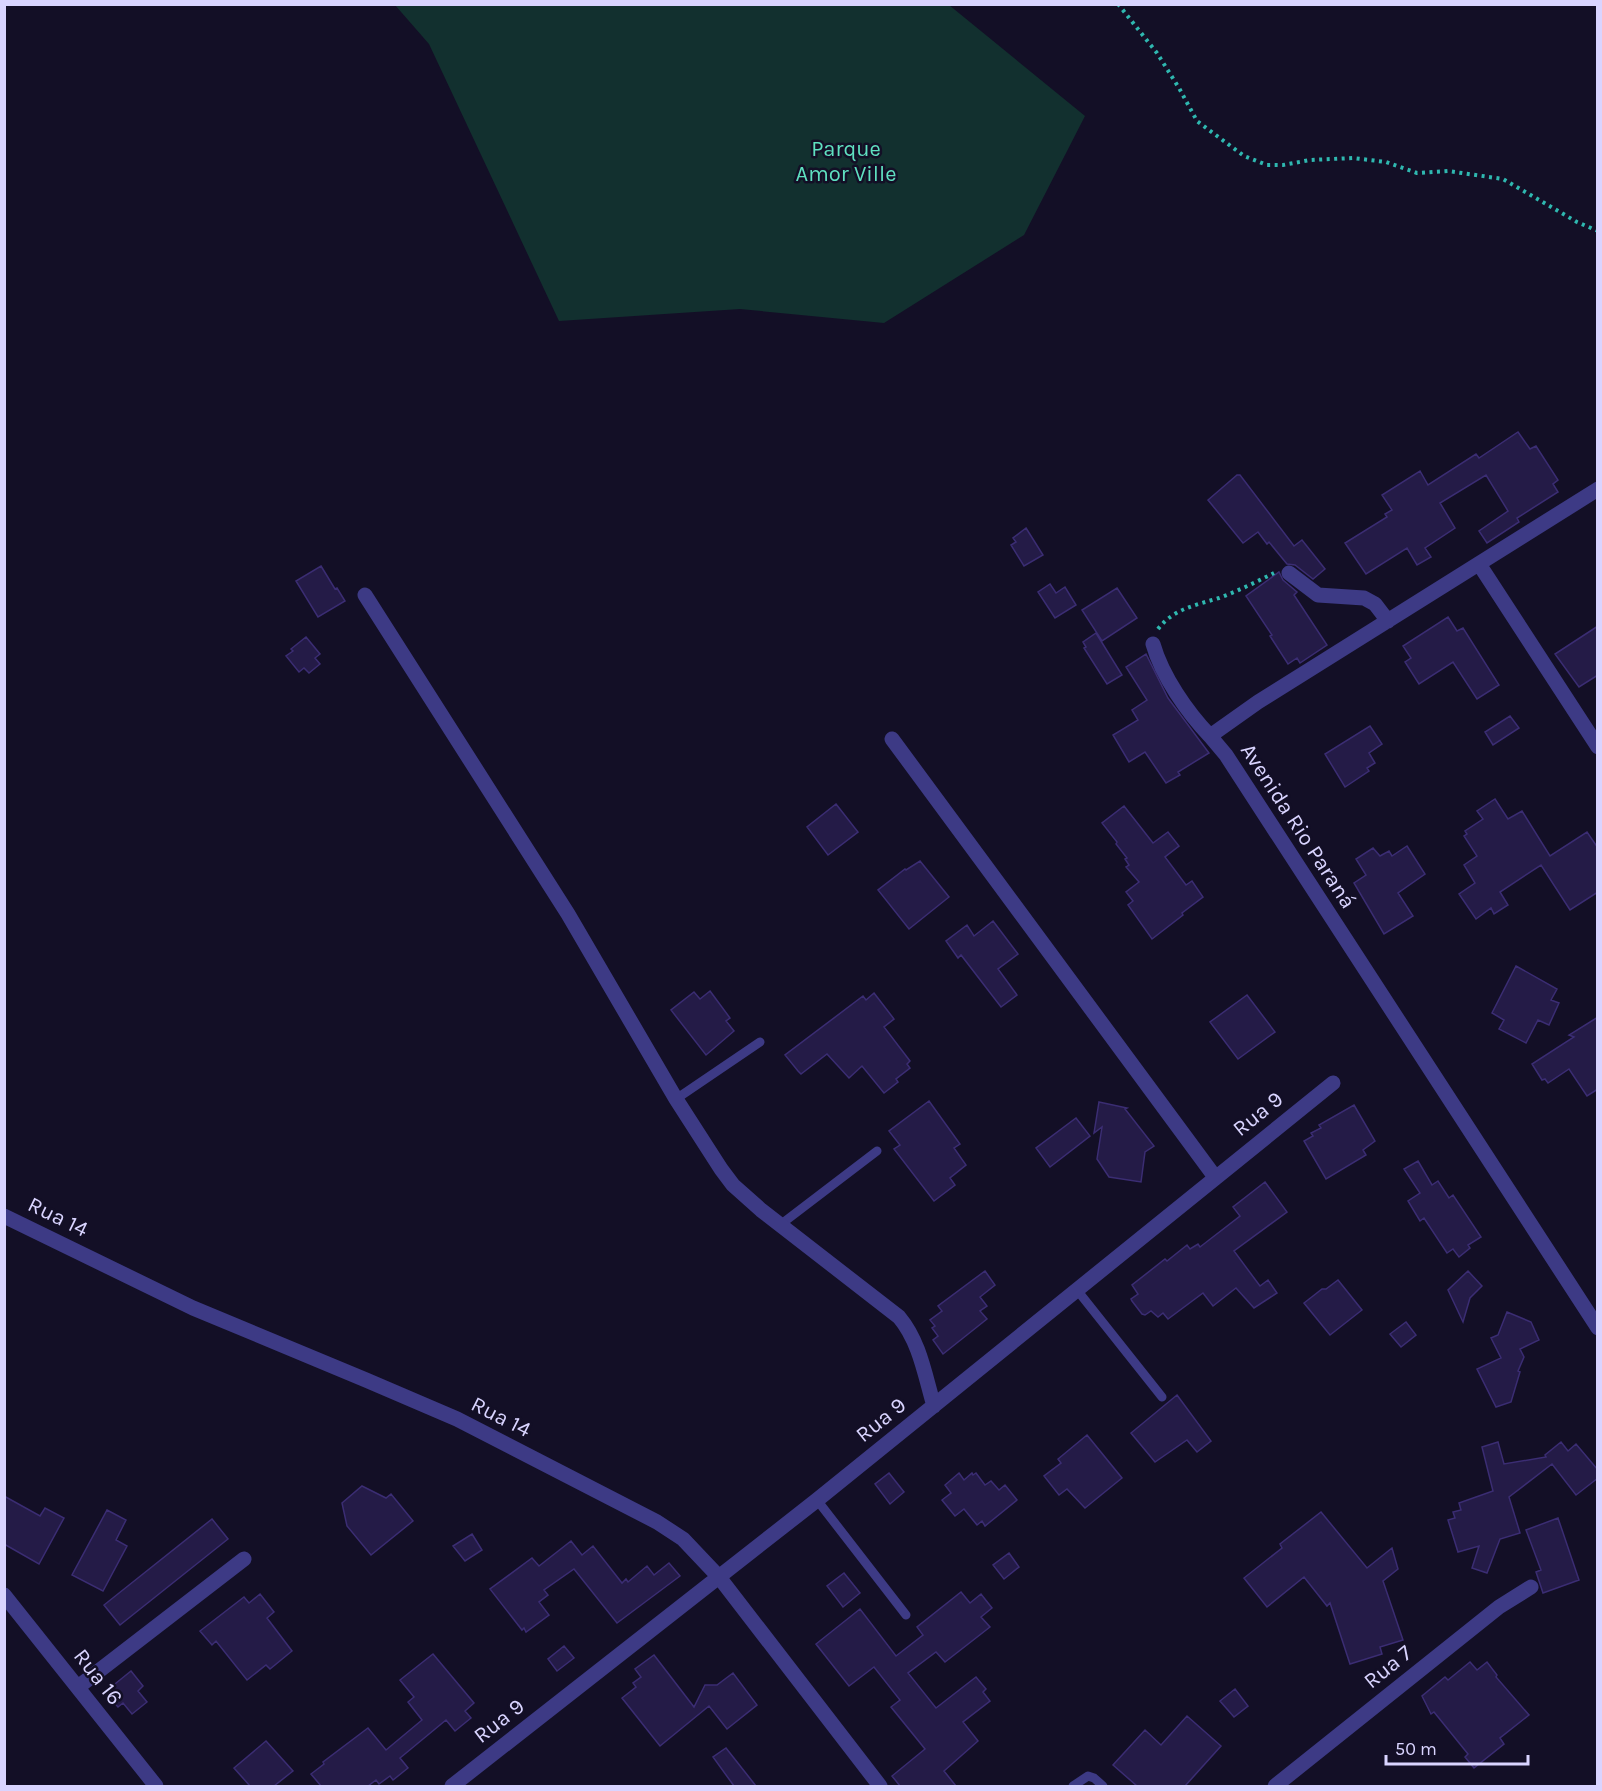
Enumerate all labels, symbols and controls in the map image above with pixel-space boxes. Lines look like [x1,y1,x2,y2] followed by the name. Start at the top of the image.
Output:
[796,136,896,187] park label: Parque Amor Ville
[1235,739,1361,913] street label: Avenida Rio Paraná
[1228,1086,1288,1142] street label: Rua 9
[24,1191,92,1243] street label: Rua 14
[467,1391,535,1443] street label: Rua 14
[851,1392,911,1448] street label: Rua 9
[1359,1640,1417,1694] street label: Rua 7
[68,1644,128,1710] street label: Rua 16
[469,1693,529,1749] street label: Rua 9
[1386,1728,1528,1766] scale bar
[1395,1738,1437,1760] text: 50 m

